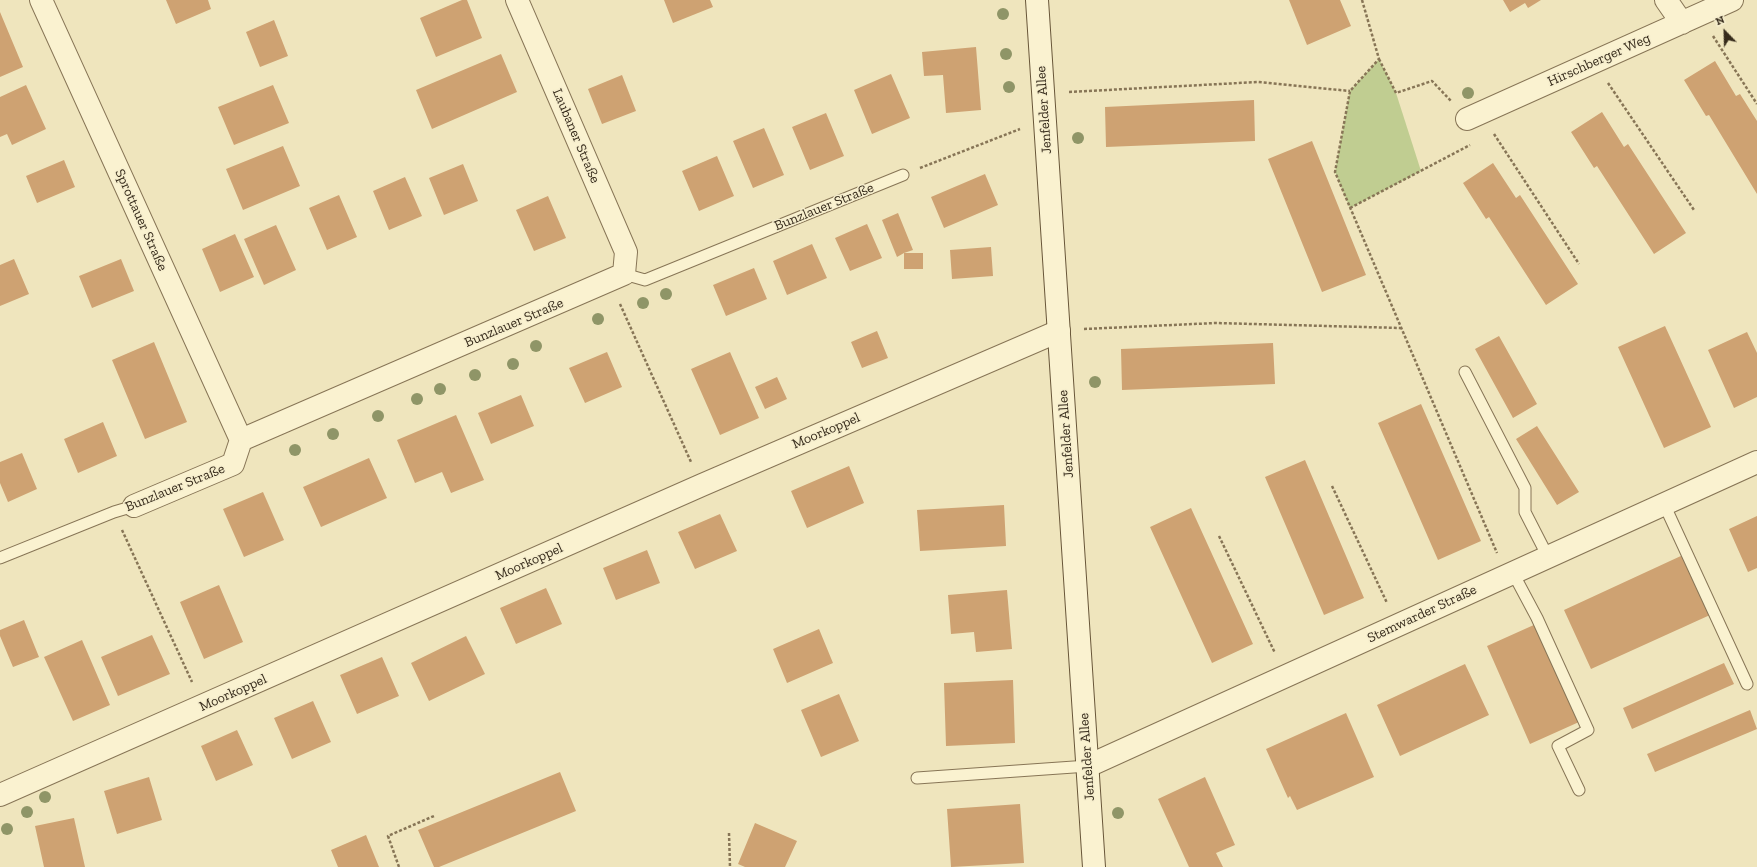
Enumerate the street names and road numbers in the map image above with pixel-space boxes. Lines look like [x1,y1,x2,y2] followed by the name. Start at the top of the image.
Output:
[1545,30,1653,90] street label: Hirschberger Weg
[1033,65,1055,155] street label: Jenfelder Allee
[549,86,603,186] street label: Laubaner Straße
[111,166,171,274] street label: Sprottauer Straße
[772,179,876,235] street label: Bunzlauer Straße
[462,295,566,351] street label: Bunzlauer Straße
[1055,389,1077,479] street label: Jenfelder Allee
[790,409,862,453] street label: Moorkoppel
[123,460,227,516] street label: Bunzlauer Straße
[493,540,565,584] street label: Moorkoppel
[1365,581,1479,647] street label: Stemwarder Straße
[197,671,269,715] street label: Moorkoppel
[1076,712,1098,802] street label: Jenfelder Allee

